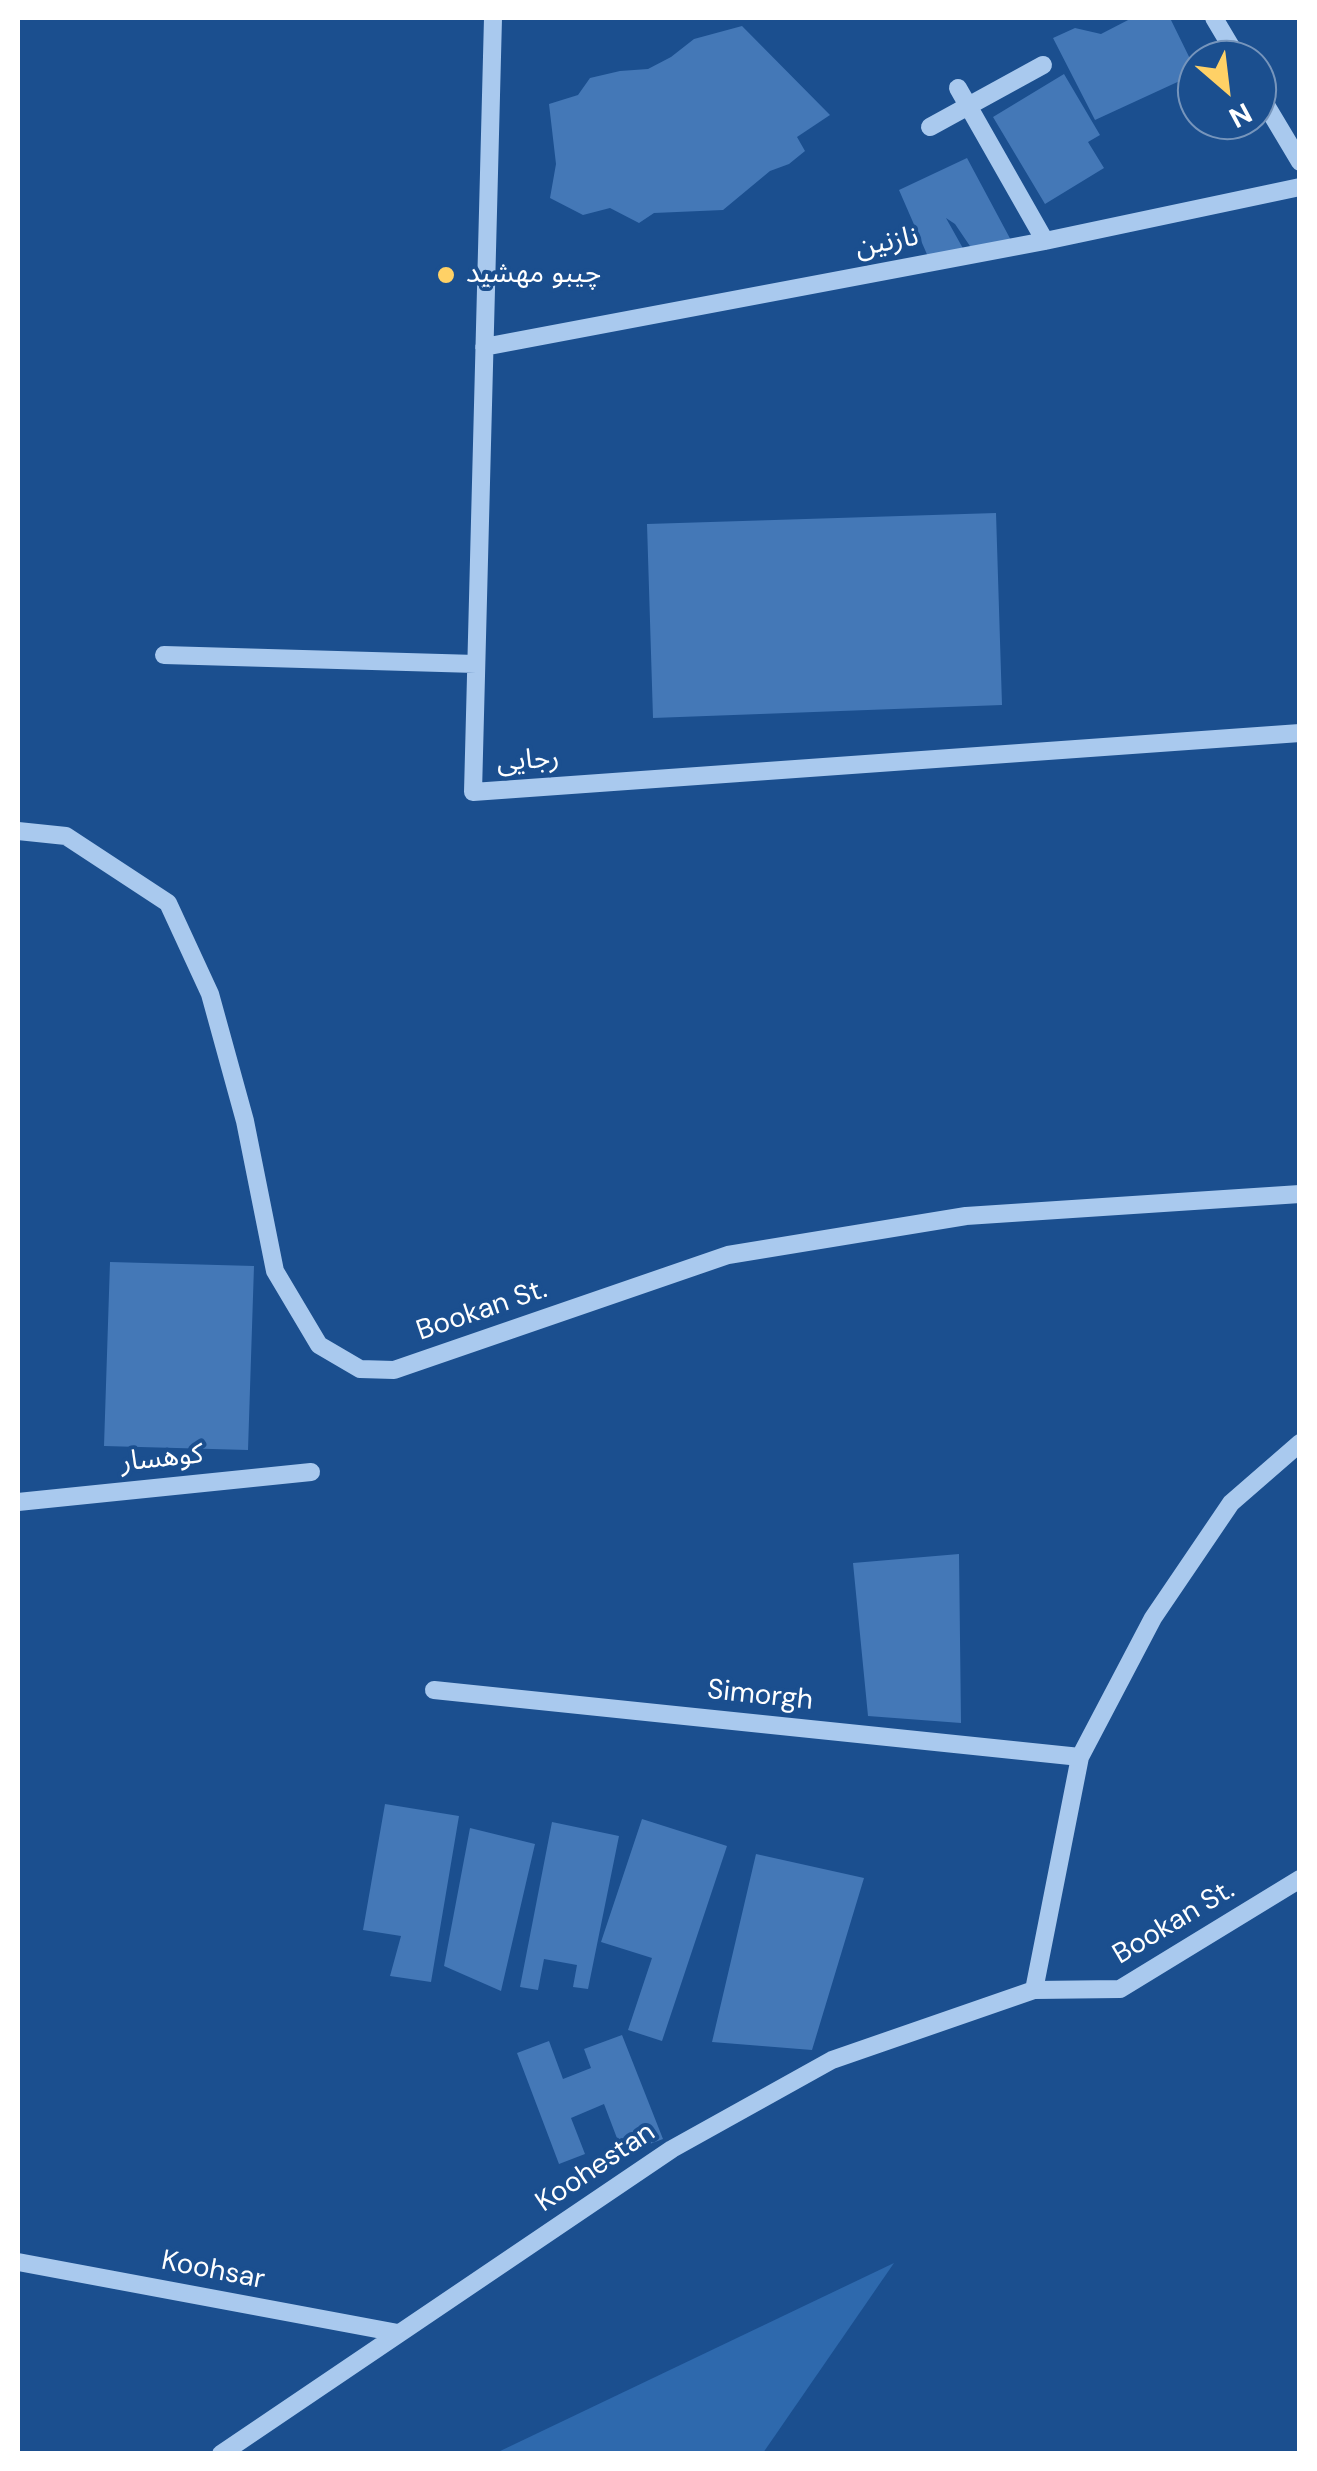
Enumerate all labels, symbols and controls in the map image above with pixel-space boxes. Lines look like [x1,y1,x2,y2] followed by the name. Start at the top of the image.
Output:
[1177,40,1277,140] north arrow
[1223,94,1258,136] text: N
[853,220,921,266] street label: نازنین
[466,258,601,292] place label: چیبو مهشید
[435,264,457,286] marker: چیبو مهشید
[496,742,560,780] street label: رجایی
[412,1273,552,1349] street label: Bookan St.
[119,1438,205,1480] street label: کوهسار
[705,1674,815,1718] street label: Simorgh
[1107,1874,1241,1972] street label: Bookan St.
[530,2116,662,2220] street label: Koohestan
[159,2245,267,2297] street label: Koohsar

